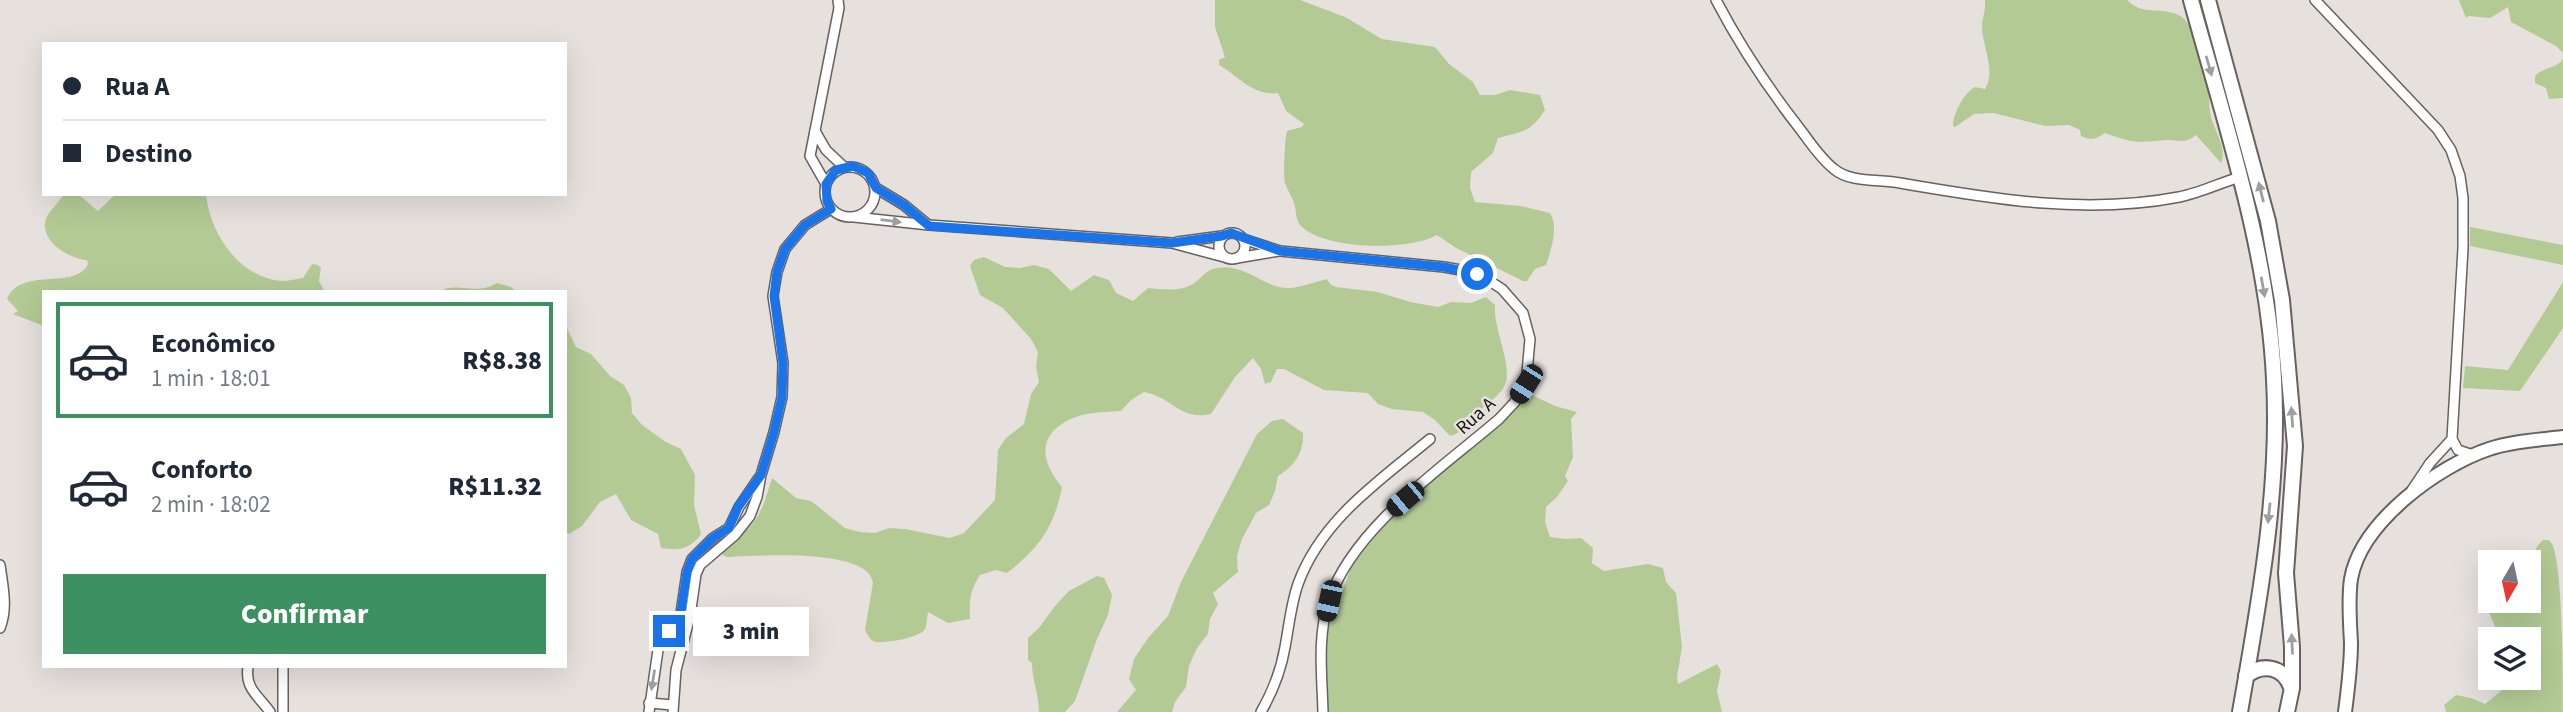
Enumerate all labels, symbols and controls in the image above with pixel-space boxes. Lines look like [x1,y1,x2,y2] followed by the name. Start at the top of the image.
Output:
[2204,55,2215,77] one-way arrow
[105,68,170,105] text: Rua A
[105,135,192,172] text: Destino
[2255,181,2266,203] one-way arrow
[880,216,902,227] one-way arrow
[1461,258,1493,290] route start
[2258,276,2269,298] one-way arrow
[151,325,276,362] text: Econômico
[67,329,130,392] icon: car
[462,342,542,379] text: R$8.38
[1506,361,1547,407] car
[151,362,271,395] text: 1 min · 18:01
[1450,391,1502,441] street label: Rua A
[2286,406,2297,428] one-way arrow
[151,451,253,488] text: Conforto
[67,455,130,518] icon: car
[448,468,542,505] text: R$11.32
[1383,477,1428,521] car
[151,488,271,521] text: 2 min · 18:02
[2263,502,2274,524] one-way arrow
[2478,550,2541,612] north arrow
[2478,550,2541,690] map controls
[63,574,546,654] button: Confirmar
[1315,578,1344,624] car
[694,606,809,656] callout: 3 min
[653,615,685,647] route end
[723,615,779,648] text: 3 min
[2478,627,2541,690] button: layers
[2286,633,2297,655] one-way arrow
[647,669,658,691] one-way arrow

